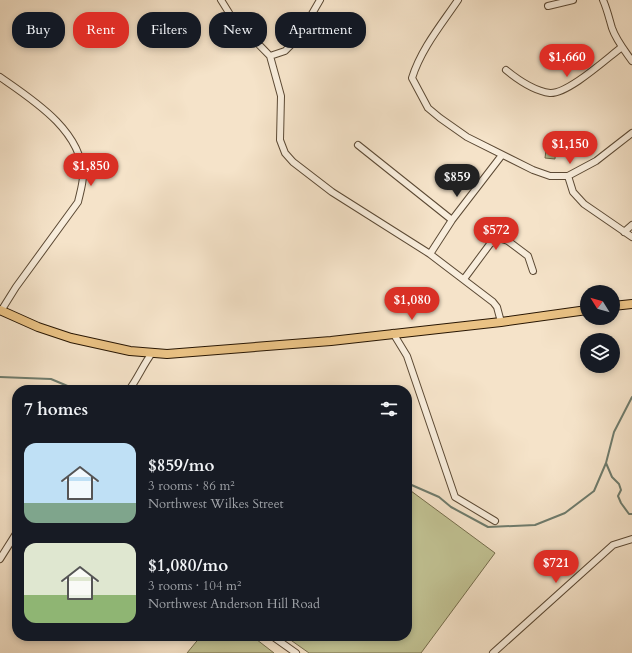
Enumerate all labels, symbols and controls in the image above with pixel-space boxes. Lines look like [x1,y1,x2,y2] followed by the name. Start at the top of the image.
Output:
[12,12,65,48] chip: Buy
[73,12,129,48] chip: Rent
[137,12,201,48] chip: Filters
[209,12,267,48] chip: New
[275,12,366,48] chip: Apartment
[534,44,600,78] pin: $1,660
[548,48,586,66] text: $1,660
[537,131,603,165] pin: $1,150
[551,135,589,153] text: $1,150
[58,153,124,187] pin: $1,850
[72,157,110,175] text: $1,850
[433,164,481,198] pin: $859
[444,168,470,186] text: $859
[472,217,520,251] pin: $572
[483,221,509,239] text: $572
[580,285,620,325] north arrow
[580,285,620,373] map controls
[379,287,445,321] pin: $1,080
[393,291,431,309] text: $1,080
[580,333,620,373] button: layers
[24,398,88,421] text: 7 homes
[378,398,400,420] icon: filters
[148,454,214,477] text: $859/mo
[56,459,104,507] icon: home
[148,477,235,495] text: 3 rooms · 86 m²
[148,495,284,513] text: Northwest Wilkes Street
[532,550,580,584] pin: $721
[148,554,228,577] text: $1,080/mo
[543,554,569,572] text: $721
[56,559,104,607] icon: home
[148,577,241,595] text: 3 rooms · 104 m²
[148,595,320,613] text: Northwest Anderson Hill Road

